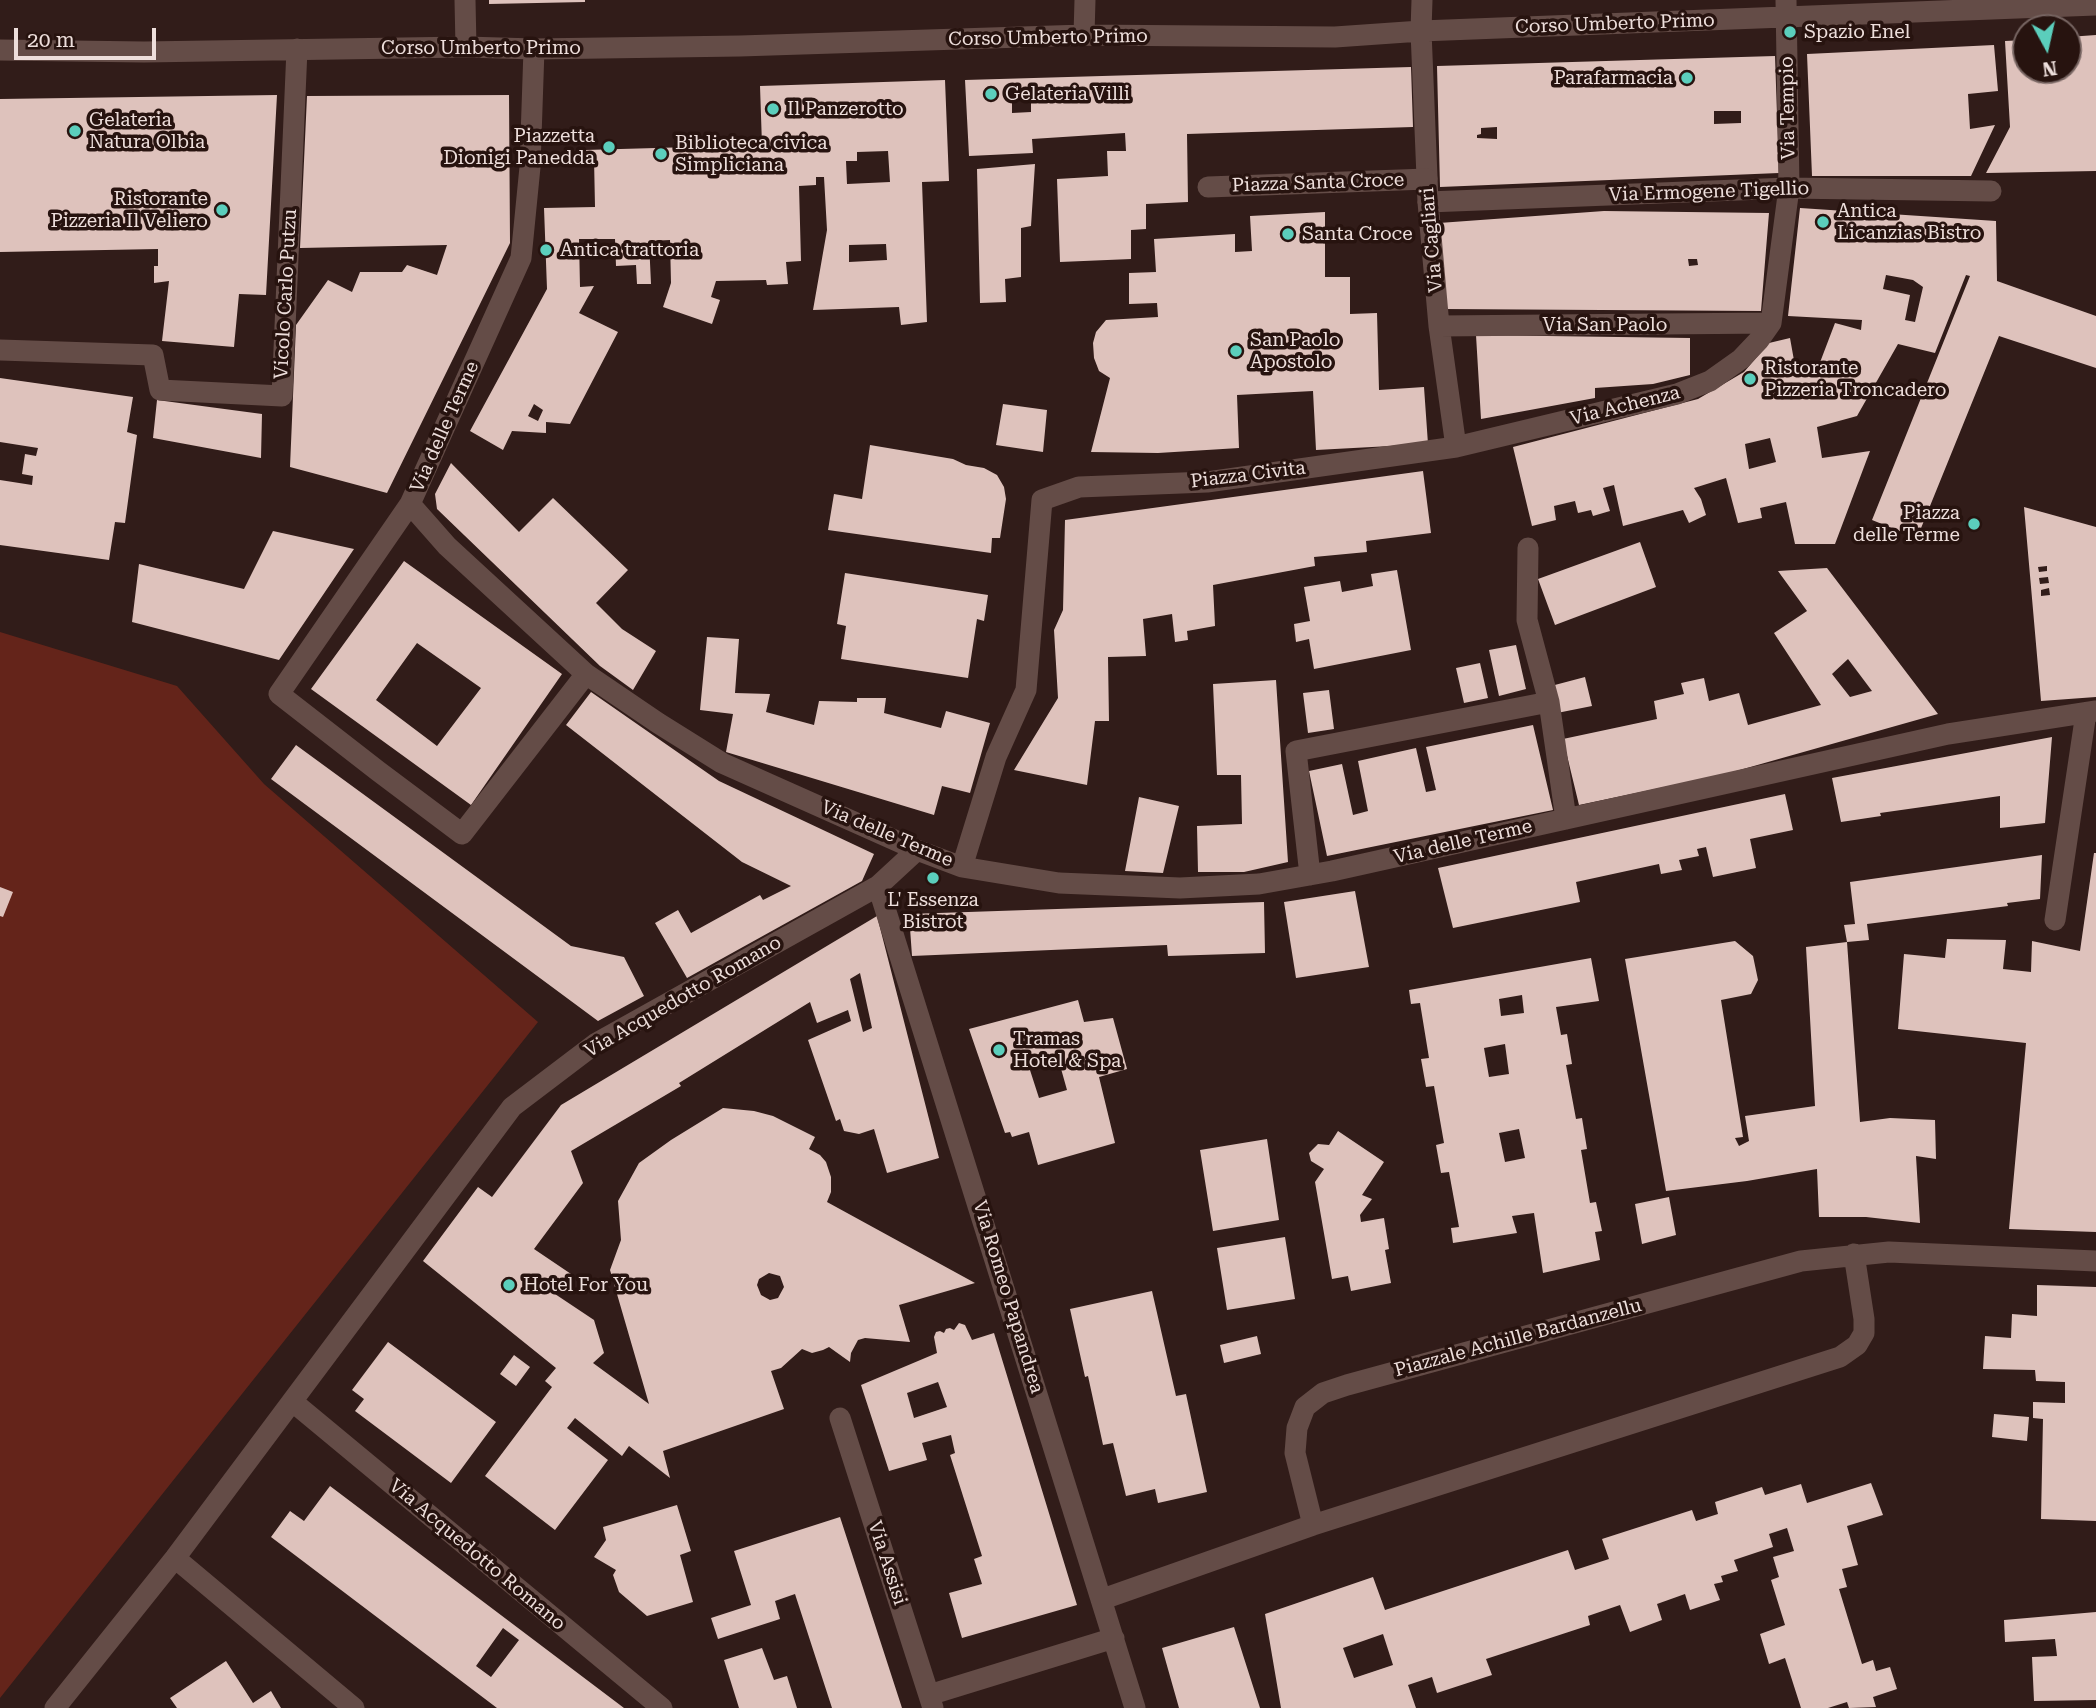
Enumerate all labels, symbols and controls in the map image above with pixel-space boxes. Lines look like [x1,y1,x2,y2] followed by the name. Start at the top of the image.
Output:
[1515,9,1715,39] street label: Corso Umberto Primo
[18,14,159,58] scale bar
[2012,14,2082,84] north arrow
[1804,21,1910,43] place label: Spazio Enel
[1782,24,1798,40] marker: Spazio Enel
[948,25,1148,51] street label: Corso Umberto Primo
[27,28,75,52] text: 20 m
[381,37,581,59] street label: Corso Umberto Primo
[1776,56,1800,160] street label: Via Tempio
[2041,56,2059,81] text: N
[1553,67,1673,89] place label: Parafarmacia
[1679,70,1695,86] marker: Parafarmacia
[1005,83,1130,105] place label: Gelateria Villi
[983,86,999,102] marker: Gelateria Villi
[787,98,904,120] place label: Il Panzerotto
[765,101,781,117] marker: Il Panzerotto
[89,109,205,153] place label: Gelateria Natura Olbia
[67,123,83,139] marker: Gelateria Natura Olbia
[443,125,595,169] place label: Piazzetta Dionigi Panedda
[675,132,827,176] place label: Biblioteca civica Simpliciana
[601,139,617,155] marker: Piazzetta Dionigi Panedda
[653,146,669,162] marker: Biblioteca civica Simpliciana
[1231,169,1405,197] street label: Piazza Santa Croce
[1608,177,1810,207] street label: Via Ermogene Tigellio
[1416,187,1448,293] street label: Via Cagliari
[50,188,208,232] place label: Ristorante Pizzeria Il Veliero
[1837,200,1981,244] place label: Antica Licanzias Bistro
[214,202,230,218] marker: Ristorante Pizzeria Il Veliero
[270,208,302,380] street label: Vicolo Carlo Putzu
[1815,214,1831,230] marker: Antica Licanzias Bistro
[1302,223,1413,245] place label: Santa Croce
[1280,226,1296,242] marker: Santa Croce
[560,239,699,261] place label: Antica trattoria
[538,242,554,258] marker: Antica trattoria
[1543,314,1667,336] street label: Via San Paolo
[1250,329,1340,373] place label: San Paolo Apostolo
[1228,343,1244,359] marker: San Paolo Apostolo
[1764,357,1946,401] place label: Ristorante Pizzeria Troncadero
[406,358,484,496] street label: Via delle Terme
[1742,371,1758,387] marker: Ristorante Pizzeria Troncadero
[1568,381,1682,431] street label: Via Achenza
[1189,457,1307,493] street label: Piazza Civita
[1853,502,1960,546] place label: Piazza delle Terme
[1966,516,1982,532] marker: Piazza delle Terme
[818,796,956,872] street label: Via delle Terme
[1392,815,1534,869] street label: Via delle Terme
[925,870,941,886] marker: L' Essenza Bistrot
[887,889,979,933] place label: L' Essenza Bistrot
[581,931,785,1063] street label: Via Acquedotto Romano
[1013,1028,1121,1072] place label: Tramas Hotel & Spa
[991,1042,1007,1058] marker: Tramas Hotel & Spa
[968,1198,1048,1396] street label: Via Romeo Papandrea
[523,1274,648,1296] place label: Hotel For You
[501,1277,517,1293] marker: Hotel For You
[1392,1294,1644,1382] street label: Piazzale Achille Bardanzellu
[384,1474,570,1636] street label: Via Acquedotto Romano
[863,1518,911,1608] street label: Via Assisi

